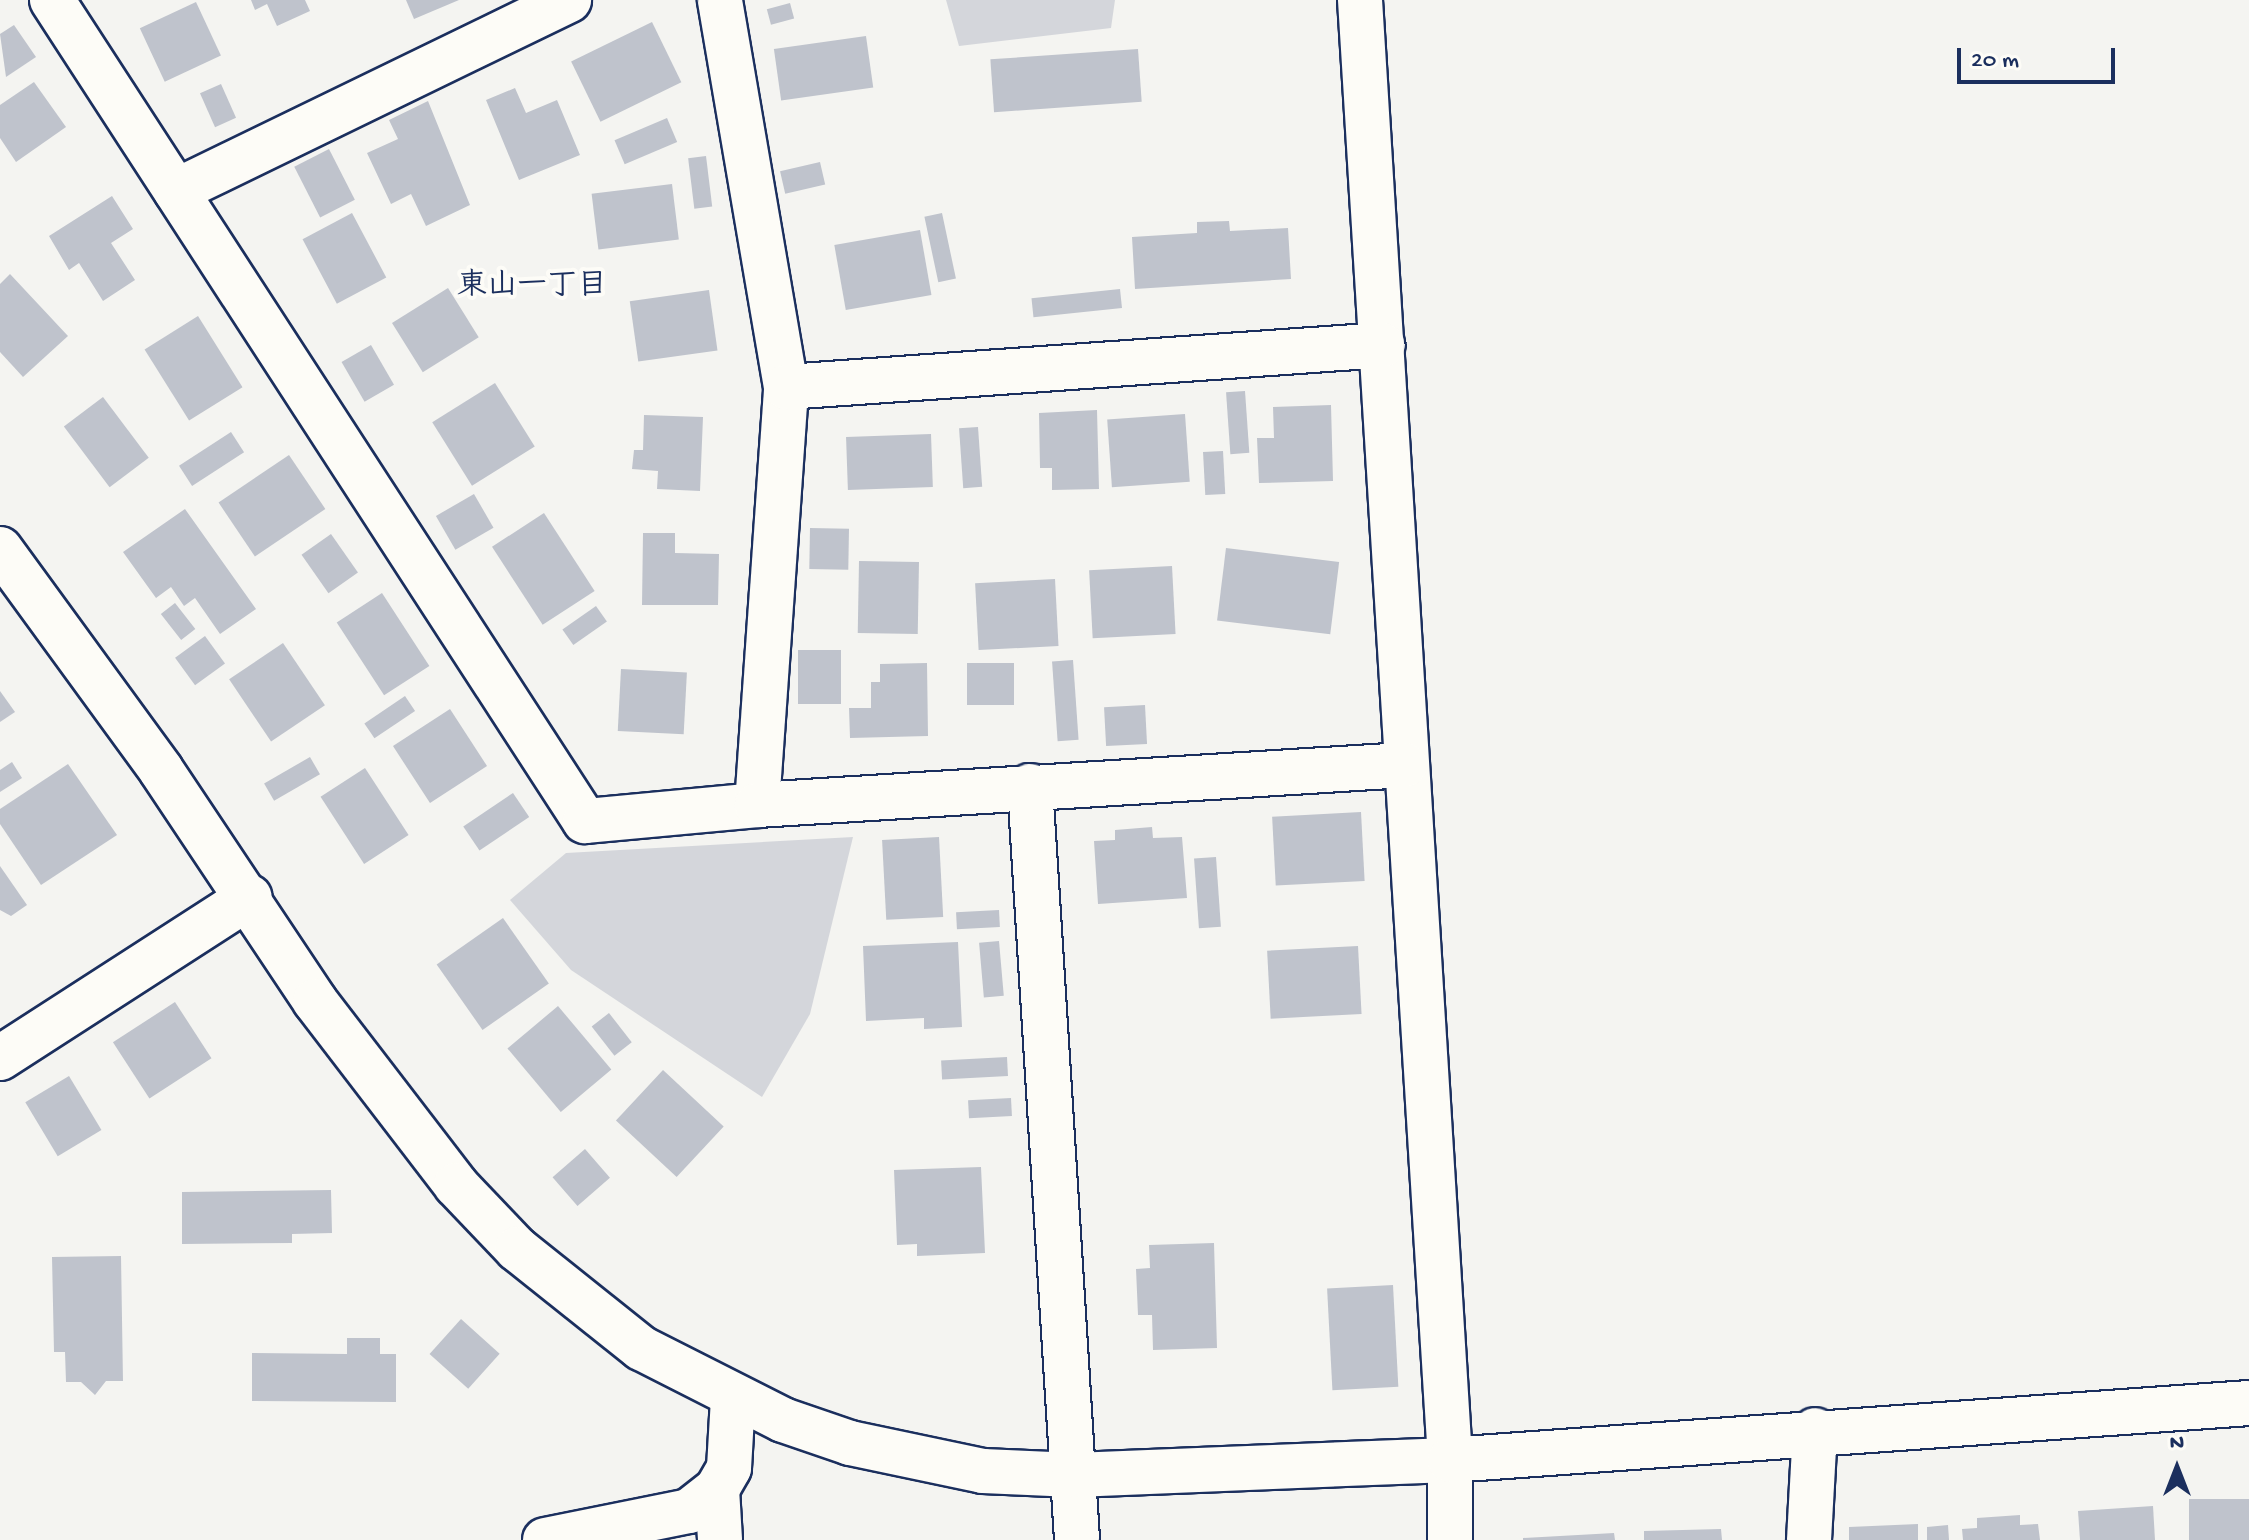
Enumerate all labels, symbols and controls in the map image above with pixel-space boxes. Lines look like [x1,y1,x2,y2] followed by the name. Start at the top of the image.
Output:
[1961,32,2119,82] scale bar
[1971,47,2019,76] text: 20 m
[457,270,607,306] district label: 東山一丁目
[2137,1428,2217,1508] north arrow
[2170,1431,2184,1457] text: N

